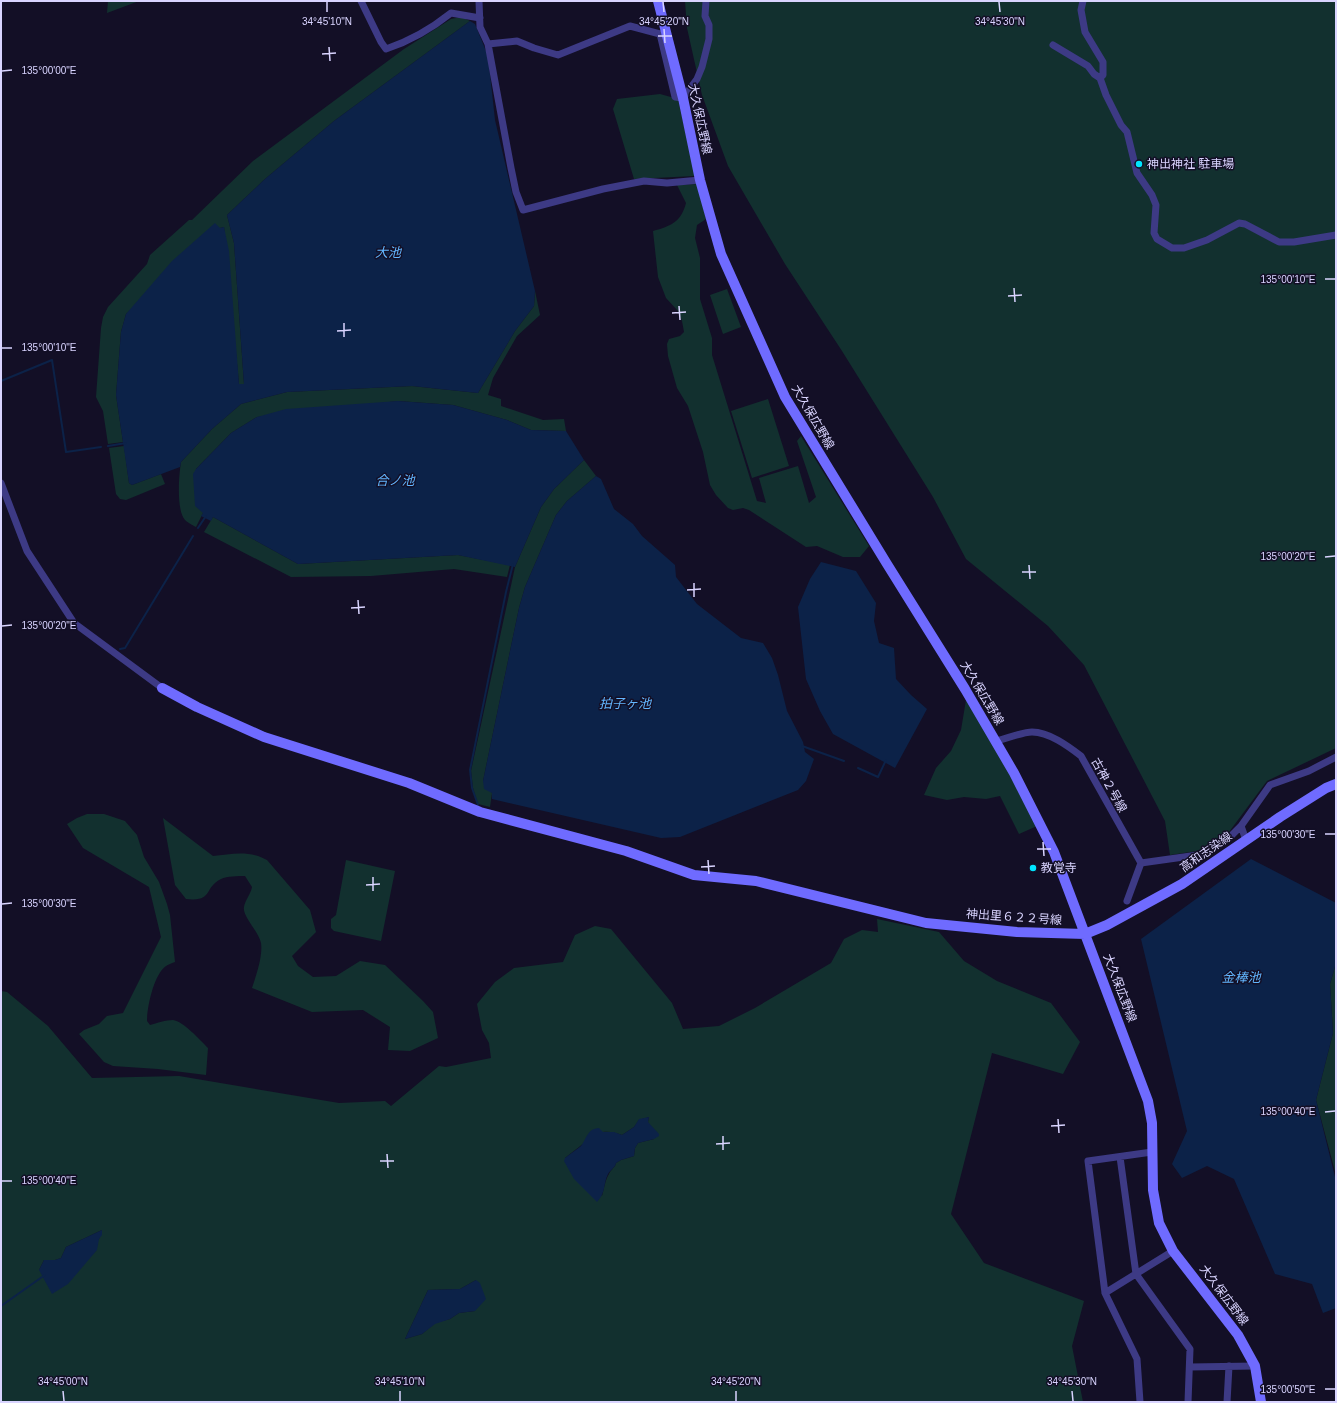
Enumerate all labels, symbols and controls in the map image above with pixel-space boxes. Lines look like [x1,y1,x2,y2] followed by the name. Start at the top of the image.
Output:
[302,16,352,27] text: 34°45'10"N
[639,16,689,27] text: 34°45'20"N
[975,16,1025,27] text: 34°45'30"N
[21,65,77,76] text: 135°00'00"E
[686,82,714,156] street label: 大久保広野線
[1147,157,1234,171] place label: 神出神社 駐車場
[1134,159,1144,169] marker: 神出神社 駐車場
[375,245,403,260] water label: 大池
[1260,274,1316,285] text: 135°00'10"E
[21,342,77,353] text: 135°00'10"E
[789,382,837,452] street label: 大久保広野線
[375,473,416,488] water label: 合ノ池
[1260,551,1316,562] text: 135°00'20"E
[21,620,77,631] text: 135°00'20"E
[957,659,1007,727] street label: 大久保広野線
[599,696,653,711] water label: 拍子ヶ池
[1088,755,1130,815] street label: 古神２号線
[1177,829,1235,875] street label: 高和志染線
[1260,829,1316,840] text: 135°00'30"E
[1041,861,1077,875] place label: 教覚寺
[1028,863,1038,873] marker: 教覚寺
[21,898,77,909] text: 135°00'30"E
[966,907,1062,927] street label: 神出里６２２号線
[1101,952,1139,1024] street label: 大久保広野線
[1221,970,1262,985] water label: 金棒池
[1260,1106,1316,1117] text: 135°00'40"E
[21,1175,77,1186] text: 135°00'40"E
[1197,1262,1251,1328] street label: 大久保広野線
[38,1376,88,1387] text: 34°45'00"N
[375,1376,425,1387] text: 34°45'10"N
[711,1376,761,1387] text: 34°45'20"N
[1047,1376,1097,1387] text: 34°45'30"N
[1260,1384,1316,1395] text: 135°00'50"E

